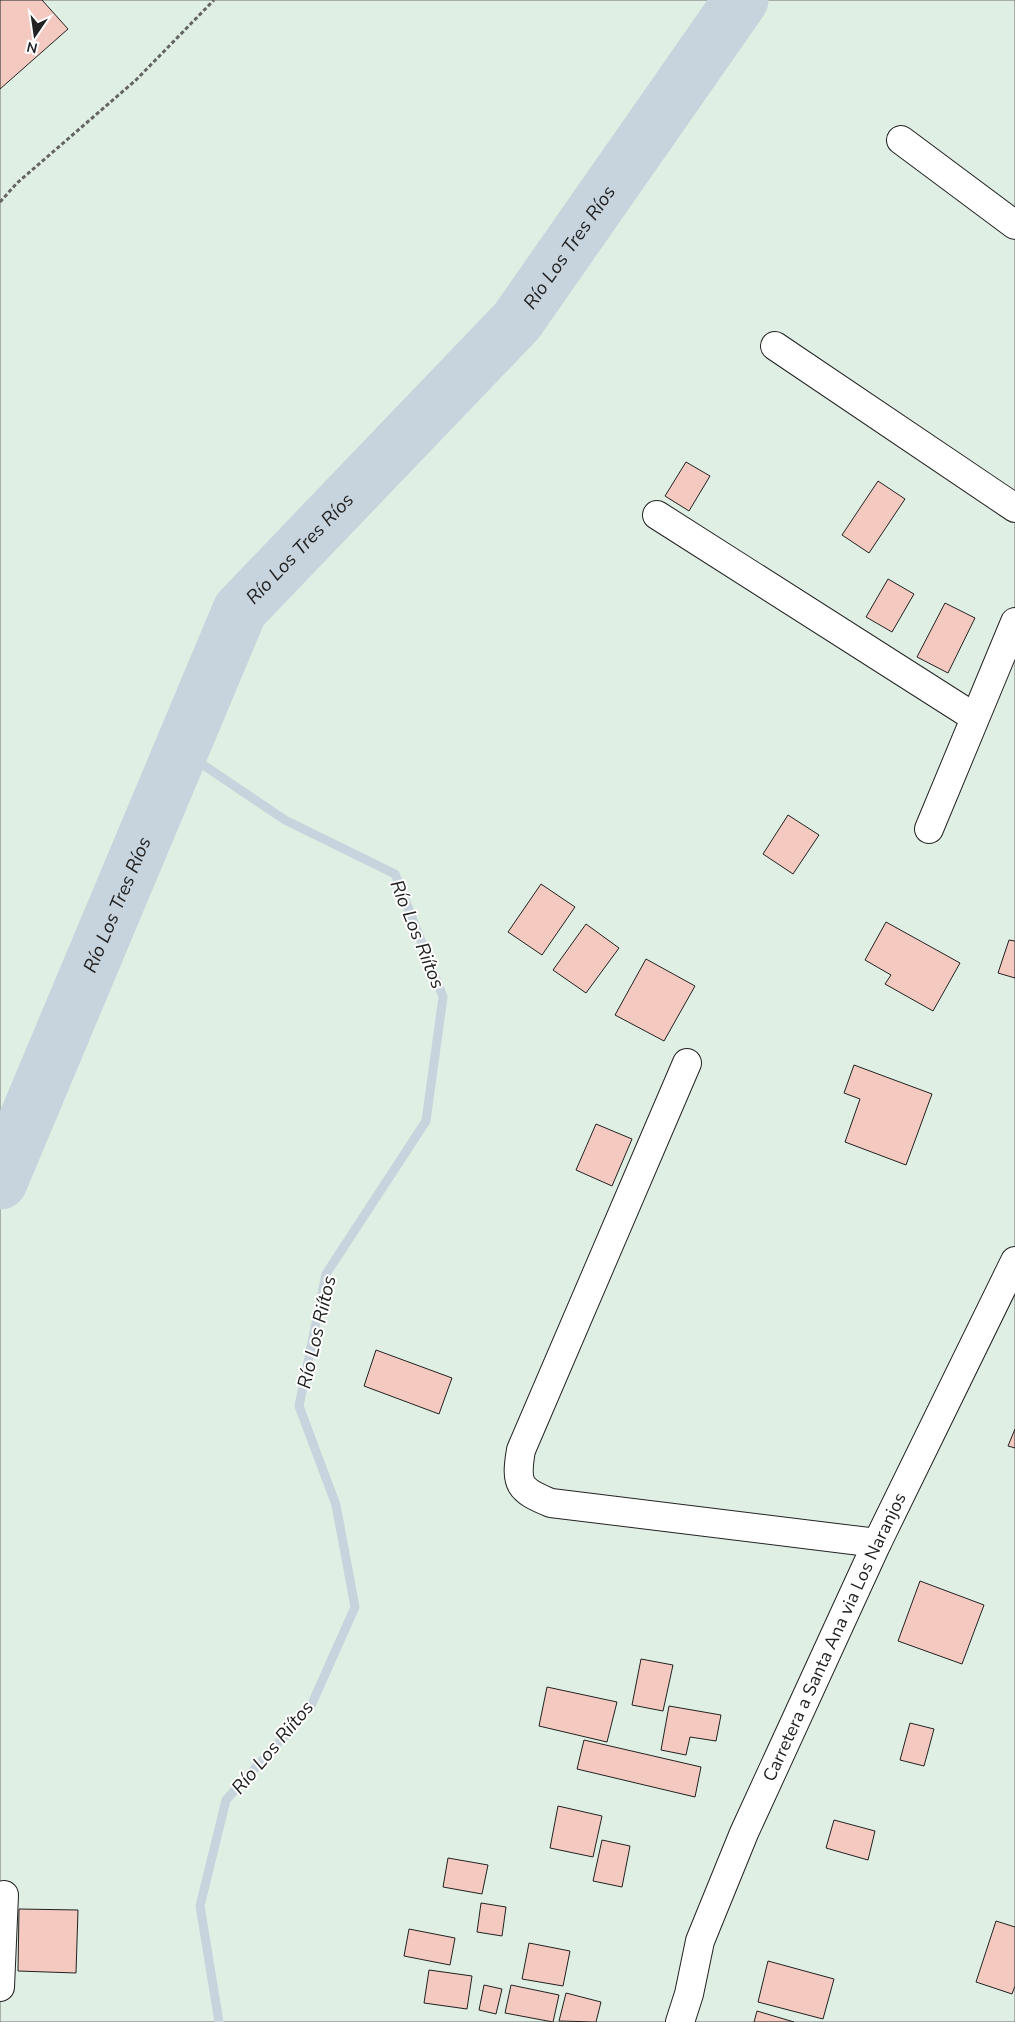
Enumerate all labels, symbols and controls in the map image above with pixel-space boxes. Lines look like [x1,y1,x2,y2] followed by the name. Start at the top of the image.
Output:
[10,10,60,60] north arrow
[25,37,39,58] text: N
[517,181,622,314] water label: Río Los Tres Ríos
[240,487,360,610] water label: Río Los Tres Ríos
[77,833,157,977] water label: Río Los Tres Ríos
[383,876,451,993] water label: Río Los Riítos
[291,1273,343,1391] water label: Río Los Riítos
[757,1489,912,1785] street label: Carretera a Santa Ana via Los Naranjos
[226,1695,320,1800] water label: Río Los Riítos

